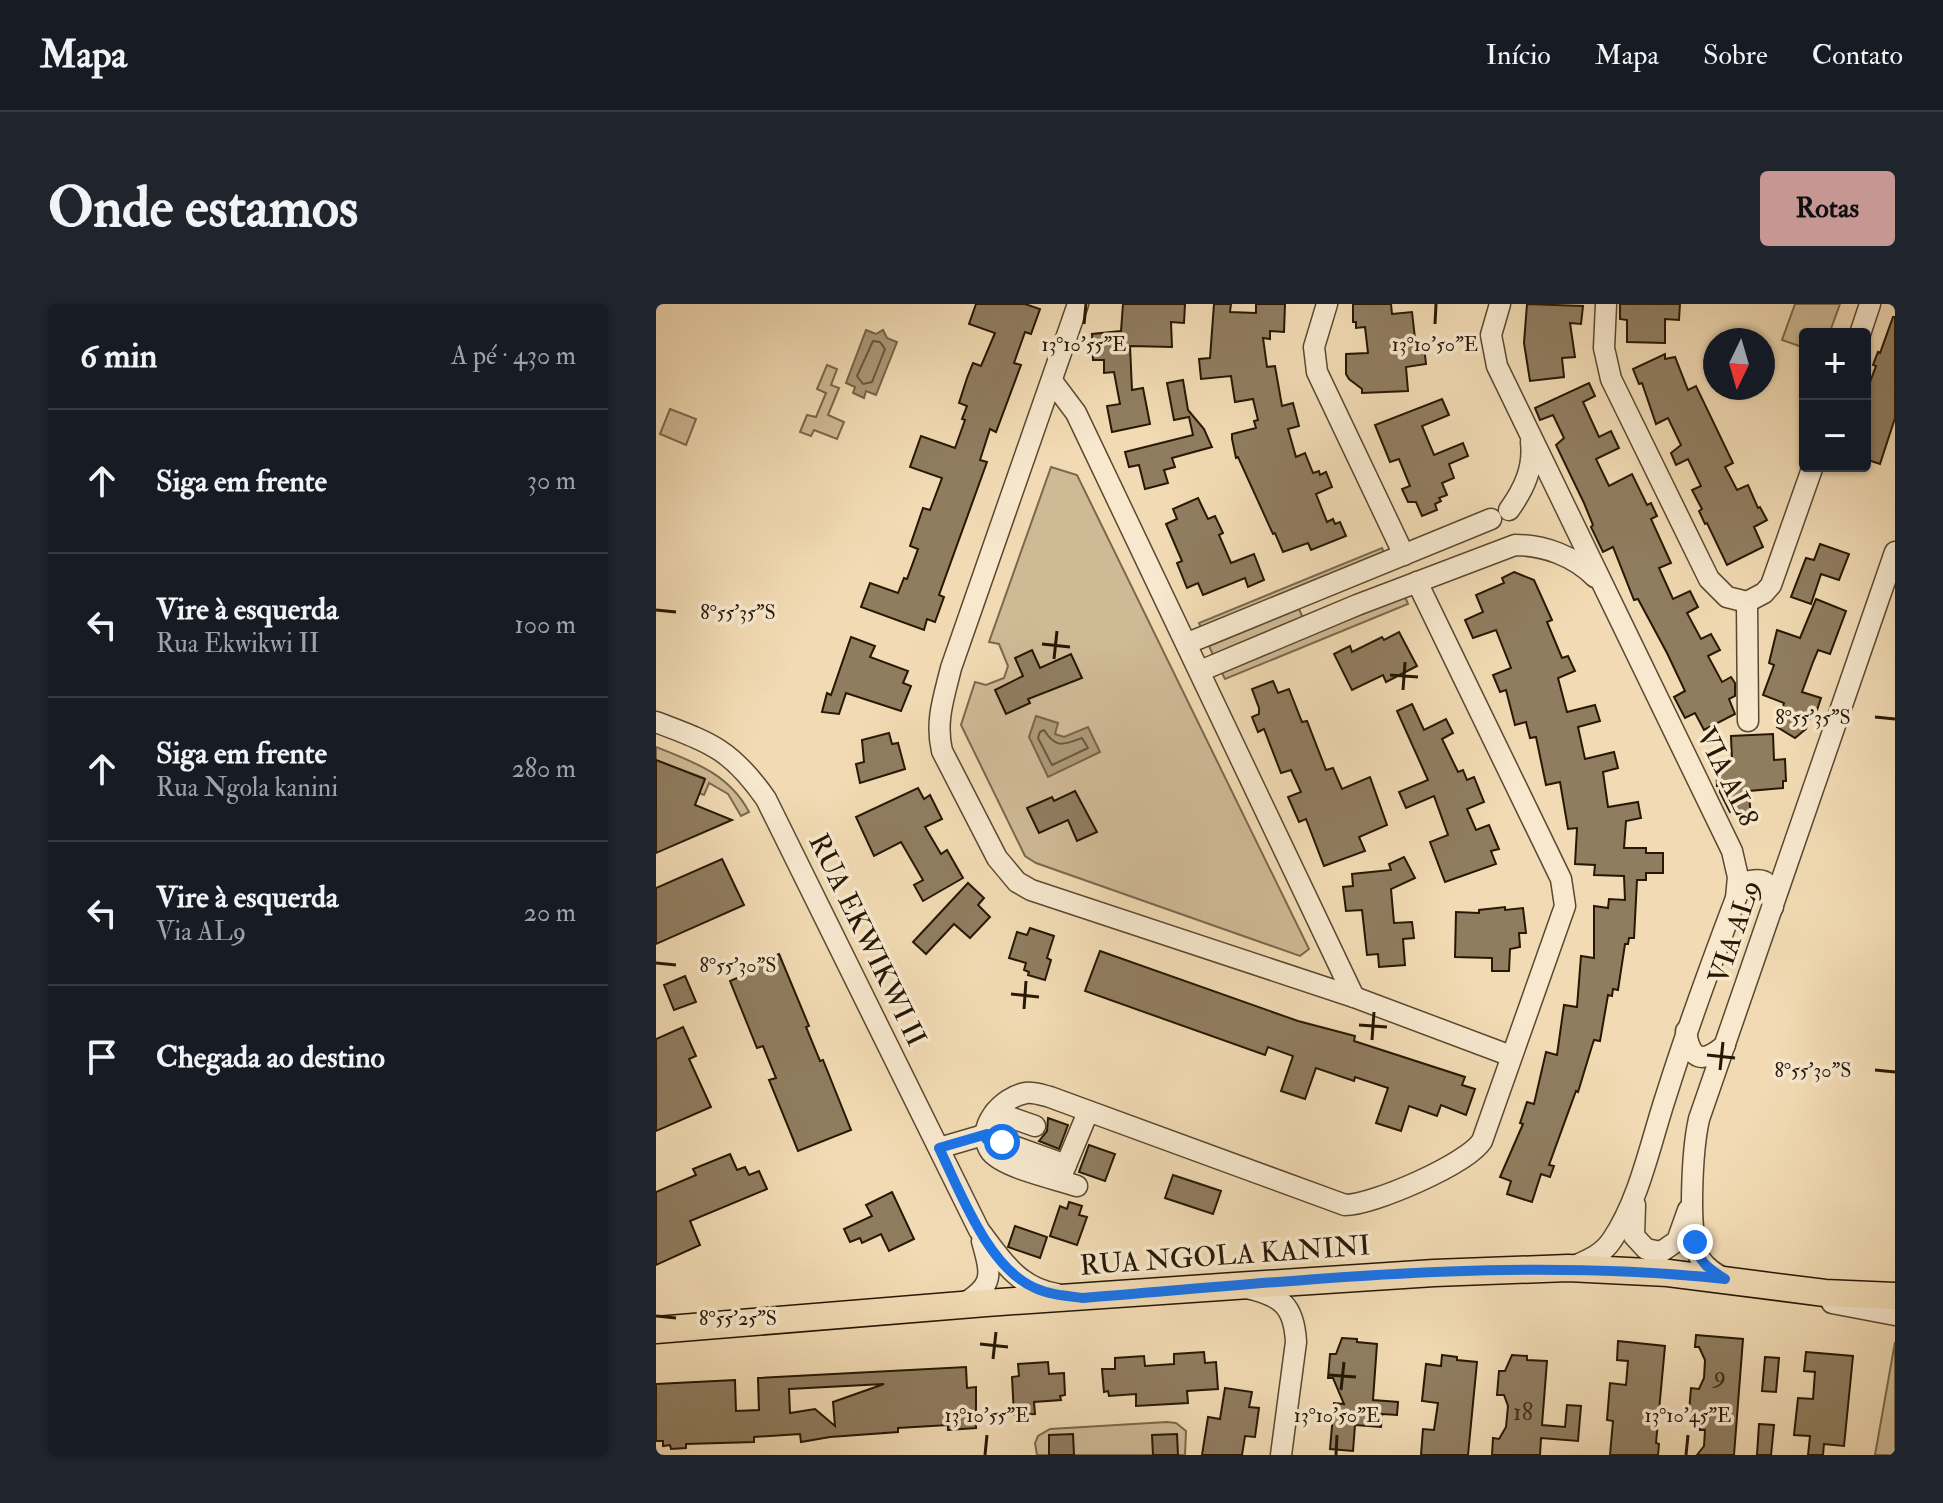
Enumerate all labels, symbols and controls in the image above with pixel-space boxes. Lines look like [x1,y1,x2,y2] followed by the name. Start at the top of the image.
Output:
[40,31,127,79] text: Mapa
[1486,38,1551,73] text: Início
[1595,38,1659,73] text: Mapa
[1703,38,1768,73] text: Sobre
[1812,38,1903,73] text: Contato
[1760,171,1895,246] button: Rotas
[48,173,358,244] text: Onde estamos
[1703,328,1775,400] north arrow
[1799,328,1871,472] map controls
[1799,328,1871,400] button: +
[1042,332,1127,357] text: 13°10'55"E
[1392,332,1478,357] text: 13°10'50"E
[80,335,157,378] text: 6 min
[451,340,576,372] text: A pé · 430 m
[1799,400,1871,472] button: −
[80,459,124,503] icon: ahead
[156,463,327,500] text: Siga em frente
[527,465,576,497] text: 30 m
[156,591,338,628] text: Vire à esquerda
[700,600,776,625] text: 8°55'35"S
[80,603,124,647] icon: left
[515,609,576,641] text: 100 m
[156,628,320,660] text: Rua Ekwikwi II
[1775,705,1851,730] text: 8°55'35"S
[1688,722,1766,832] street label: VIA AL8
[156,735,327,772] text: Siga em frente
[80,747,124,791] icon: ahead
[512,753,576,785] text: 280 m
[156,772,338,804] text: Rua Ngola kanini
[800,828,934,1052] street label: RUA EKWIKWI II
[1701,876,1769,988] street label: VIA AL9
[156,879,338,916] text: Vire à esquerda
[80,891,124,935] icon: left
[524,897,576,929] text: 20 m
[156,916,246,948] text: Via AL9
[700,953,776,978] text: 8°55'30"S
[80,1035,124,1079] icon: arrive
[156,1039,385,1076] text: Chegada ao destino
[1775,1058,1851,1083] text: 8°55'30"S
[984,1124,1020,1160] route start
[1677,1224,1713,1260] route end
[1079,1228,1371,1284] street label: RUA NGOLA KANINI
[699,1306,777,1331] text: 8°55'25"S
[1712,1360,1726,1391] house number: 9
[1513,1397,1533,1428] house number: 18
[945,1403,1030,1428] text: 13°10'55"E
[1294,1403,1380,1428] text: 13°10'50"E
[1645,1403,1731,1428] text: 13°10'45"E

